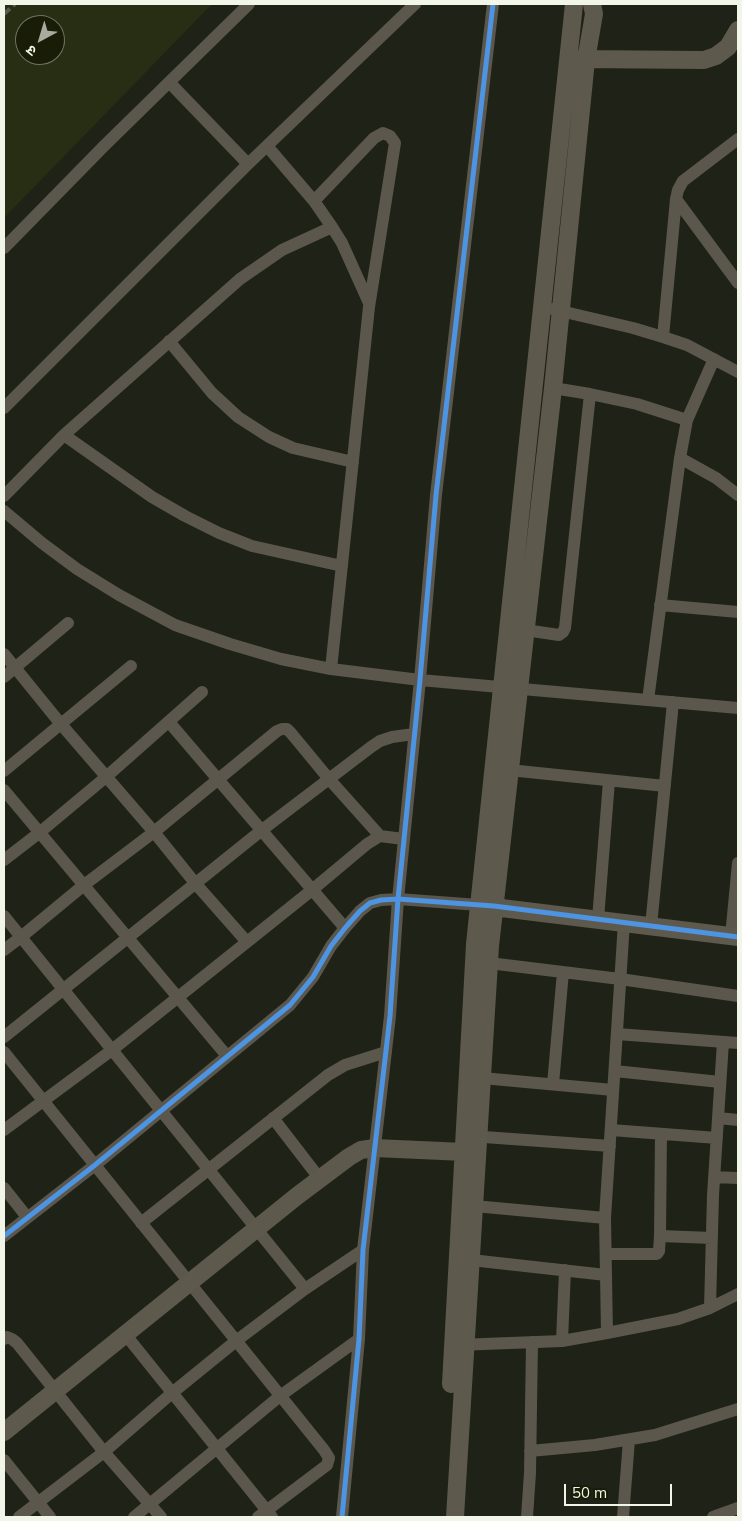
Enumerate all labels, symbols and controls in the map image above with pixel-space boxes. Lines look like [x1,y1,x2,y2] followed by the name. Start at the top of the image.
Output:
[15,15,65,65] north arrow
[22,41,40,60] text: उ
[567,1474,674,1506] scale bar
[572,1483,607,1502] text: 50 m

